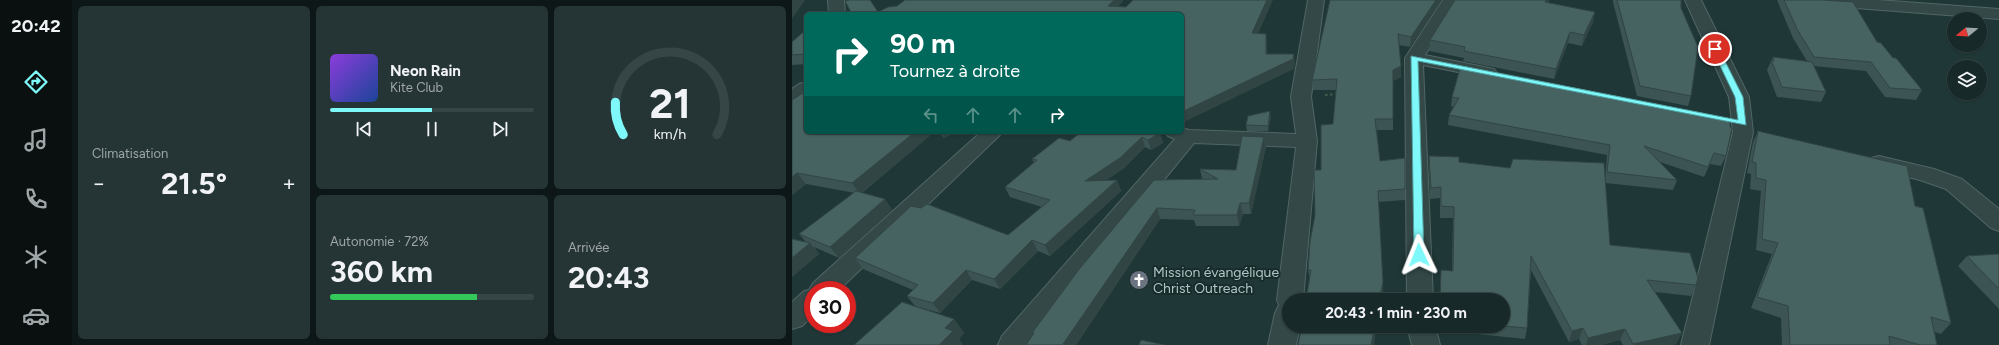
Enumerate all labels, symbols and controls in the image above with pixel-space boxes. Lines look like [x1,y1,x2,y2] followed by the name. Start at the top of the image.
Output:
[1947,12,1987,52] north arrow
[1947,12,1987,100] map controls
[11,15,61,37] text: 20:42
[890,26,955,60] text: 90 m
[824,28,876,80] icon: right
[1698,32,1732,66] pin
[1704,38,1726,60] icon: arrive
[890,60,1020,82] text: Tournez à droite
[1947,60,1987,100] button: layers
[390,62,461,80] text: Neon Rain
[22,68,50,96] icon: directions
[649,78,691,128] text: 21
[390,80,443,95] text: Kite Club
[920,104,942,126] icon: left
[962,104,984,126] icon: ahead
[1004,104,1026,126] icon: ahead
[1046,104,1068,126] icon: right
[353,118,375,140] icon: previous
[421,118,443,140] icon: pause
[489,118,511,140] icon: next
[654,125,686,143] text: km/h
[22,126,50,154] icon: music
[92,146,168,161] text: Climatisation
[161,165,227,202] text: 21.5°
[92,170,106,197] text: −
[282,170,296,197] text: +
[22,185,50,213] icon: phone
[330,234,429,249] text: Autonomie · 72%
[1398,234,1440,276] position arrow
[568,240,609,255] text: Arrivée
[22,243,50,271] icon: climate
[330,253,433,290] text: 360 km
[568,259,650,296] text: 20:43
[1153,264,1279,297] place label: Mission évangélique Christ Outreach
[1128,269,1150,291] church icon: Mission évangélique Christ Outreach
[804,281,856,333] speed limit sign: 30
[22,302,50,330] icon: car
[1325,304,1467,322] text: 20:43 · 1 min · 230 m

